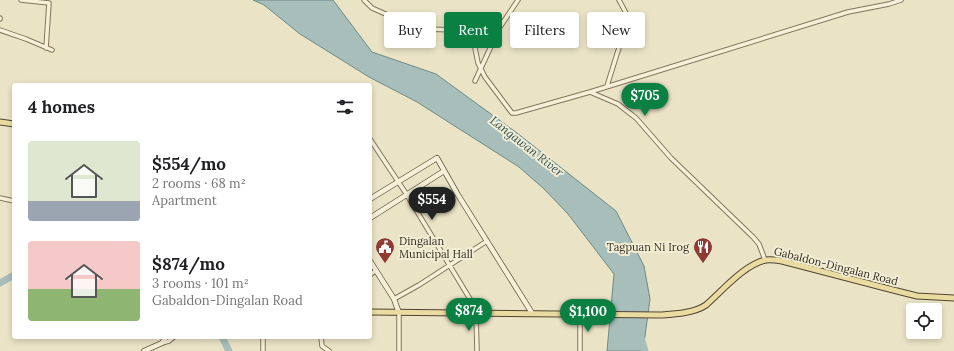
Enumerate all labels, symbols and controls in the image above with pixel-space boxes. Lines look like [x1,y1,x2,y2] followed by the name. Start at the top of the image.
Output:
[384,12,436,48] chip: Buy
[444,12,502,48] chip: Rent
[510,12,579,48] chip: Filters
[587,12,645,48] chip: New
[621,83,669,117] pin: $705
[630,87,660,104] text: $705
[28,96,95,118] text: 4 homes
[334,96,356,118] icon: filters
[487,113,567,180] water label: Langawan River
[152,153,226,175] text: $554/mo
[60,157,108,205] icon: home
[152,175,246,192] text: 2 rooms · 68 m²
[408,187,456,221] pin: $554
[418,191,446,208] text: $554
[152,192,217,209] text: Apartment
[399,234,473,261] place label: Dingalan Municipal Hall
[374,236,396,264] public building icon: Dingalan Municipal Hall
[692,236,714,264] restaurant icon: Tagpuan Ni Irog
[607,240,690,254] place label: Tagpuan Ni Irog
[772,244,900,288] street label: Gabaldon-Dingalan Road
[152,253,225,275] text: $874/mo
[60,257,108,305] icon: home
[152,275,249,292] text: 3 rooms · 101 m²
[152,292,303,309] text: Gabaldon-Dingalan Road
[445,298,493,332] pin: $874
[555,299,621,333] pin: $1,100
[455,302,483,319] text: $874
[569,303,607,320] text: $1,100
[906,303,942,339] map controls
[906,303,942,339] button: locate

